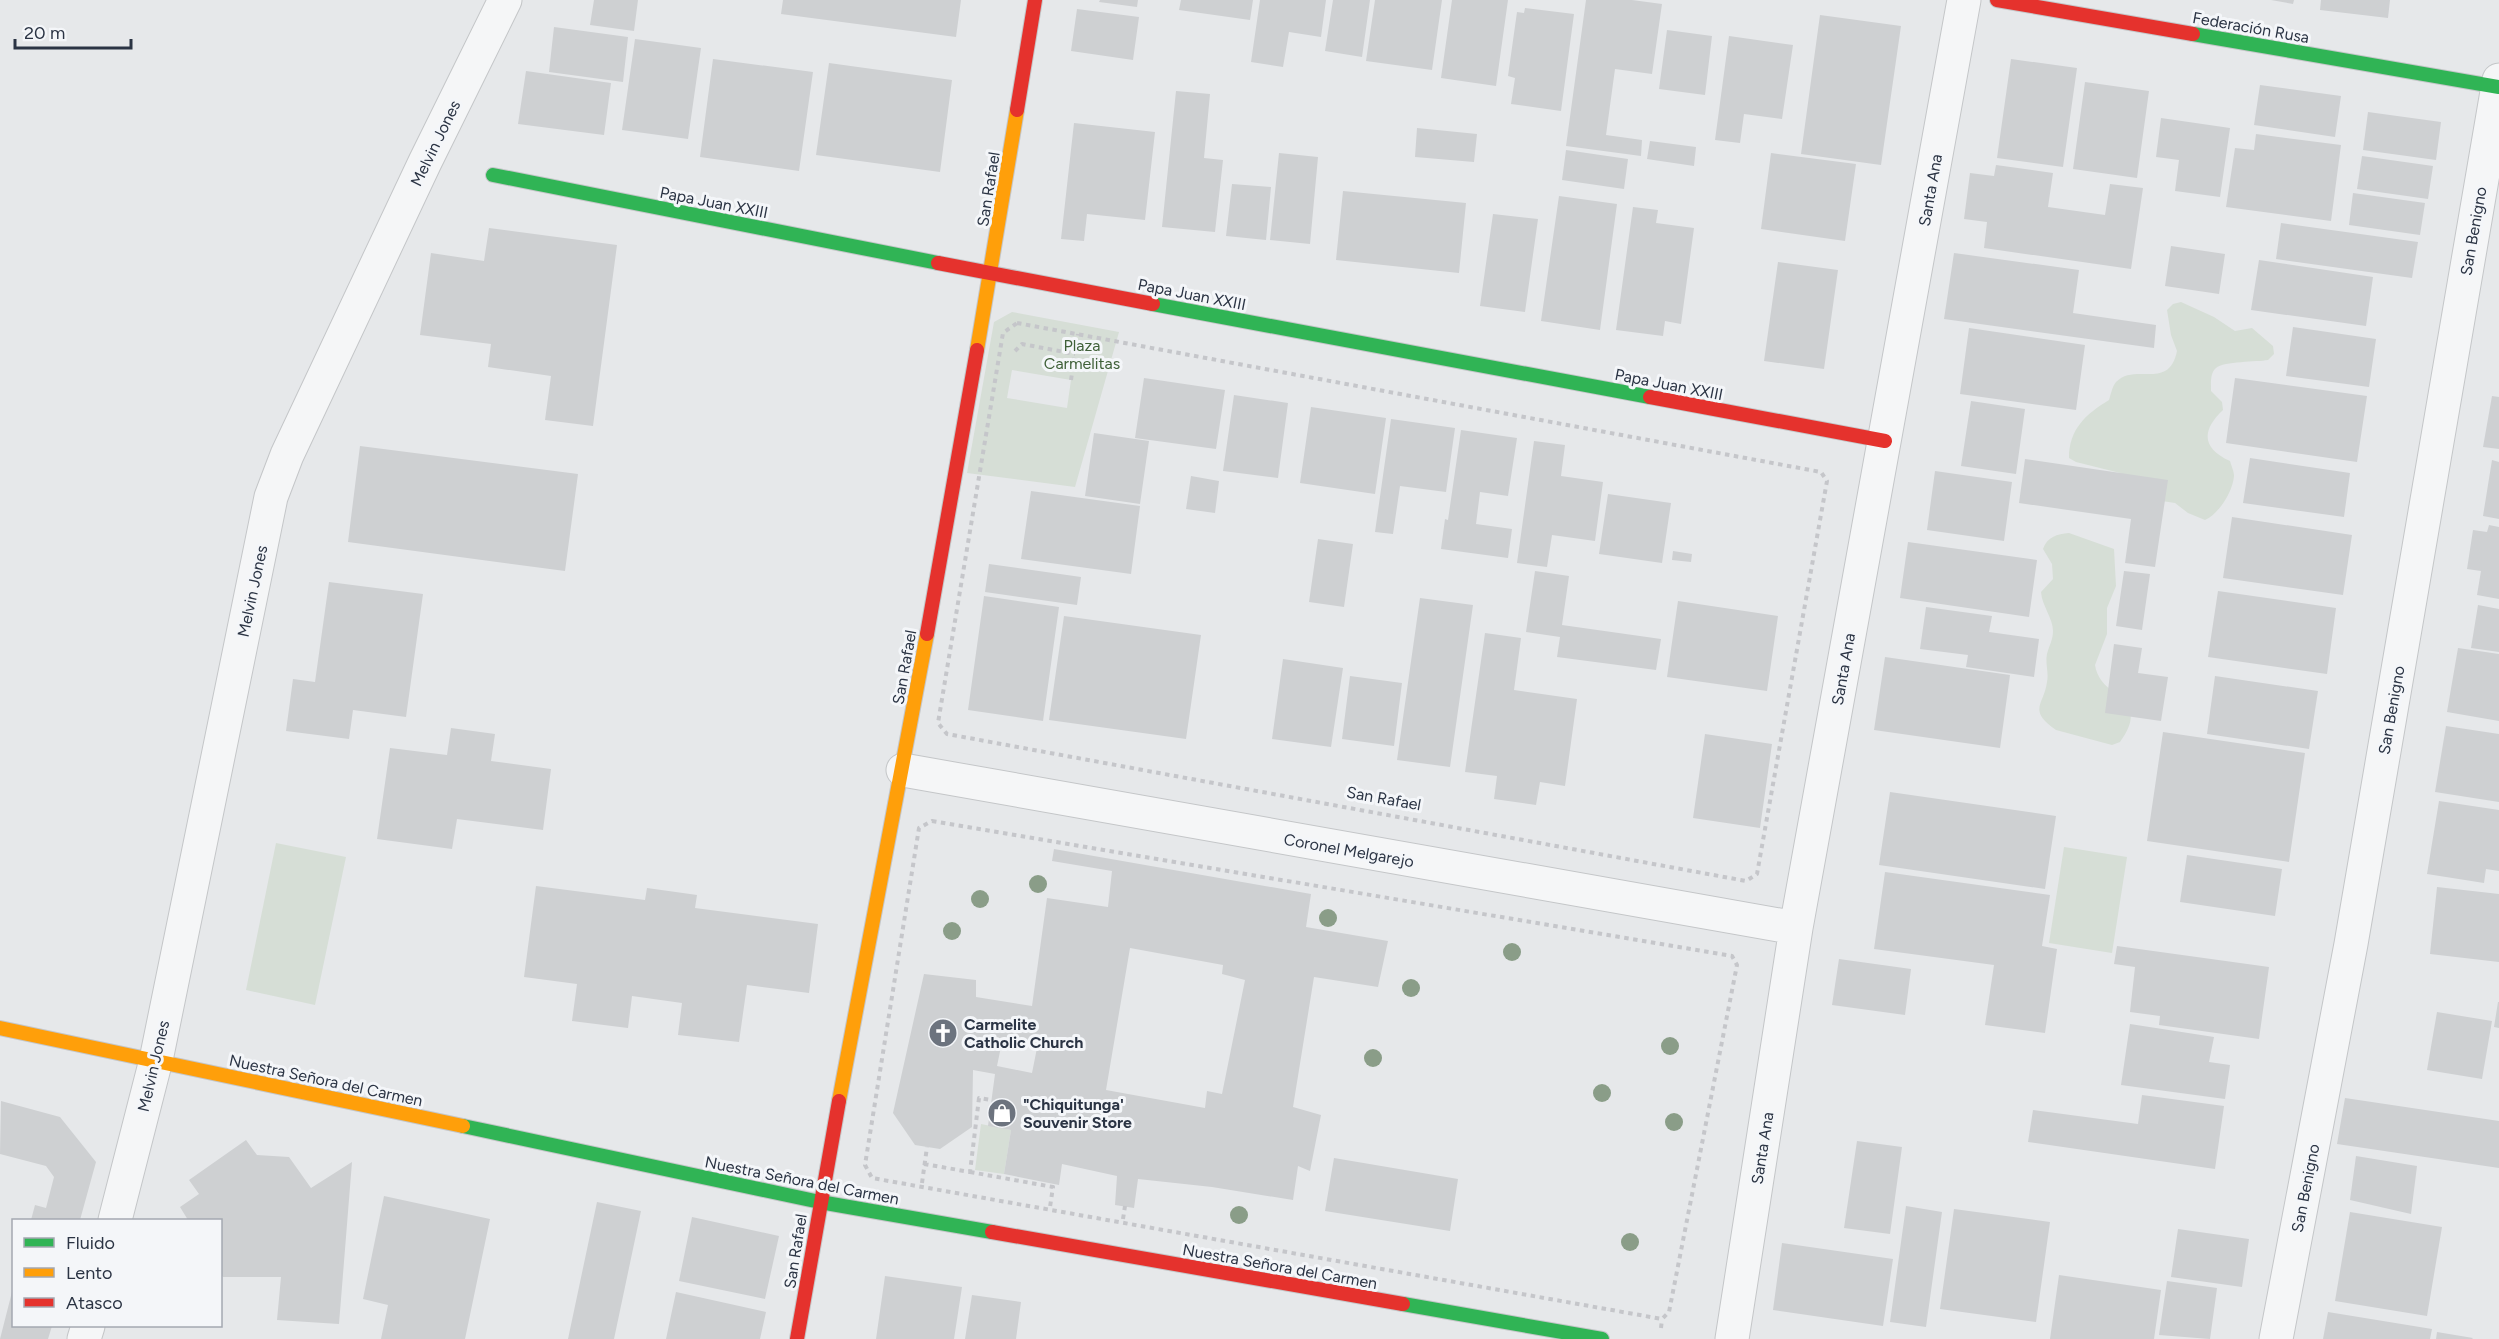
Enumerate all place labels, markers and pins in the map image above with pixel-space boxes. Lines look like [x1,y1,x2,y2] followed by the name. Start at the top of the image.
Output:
[964,1015,1083,1052] place label: Carmelite Catholic Church
[927,1017,959,1049] church icon: Carmelite Catholic Church
[1023,1095,1132,1132] place label: "Chiquitunga' Souvenir Store
[986,1097,1018,1129] shop icon: "Chiquitunga' Souvenir Store

